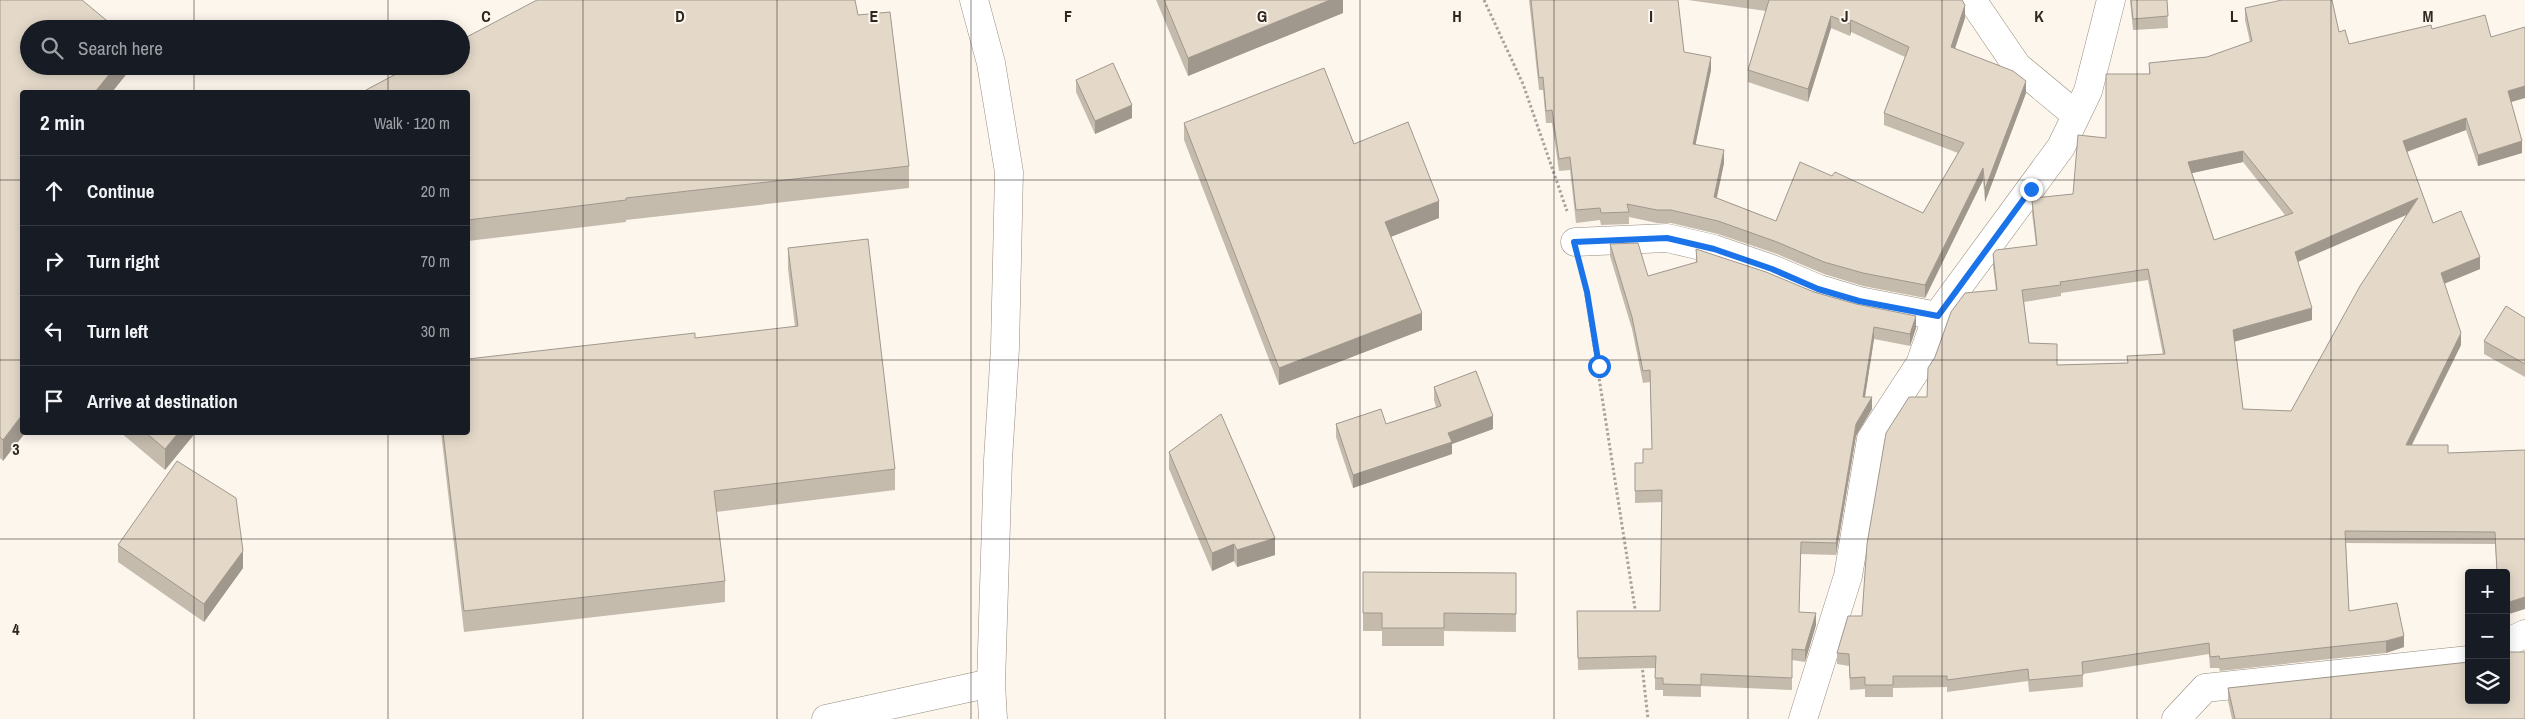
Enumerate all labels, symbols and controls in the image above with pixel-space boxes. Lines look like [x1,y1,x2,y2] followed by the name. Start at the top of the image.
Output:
[481,5,491,27] text: C
[675,5,685,27] text: D
[870,5,879,27] text: E
[1064,5,1072,27] text: F
[1257,5,1267,27] text: G
[1452,5,1462,27] text: H
[1649,5,1653,27] text: I
[1841,5,1849,27] text: J
[2034,5,2044,27] text: K
[2230,5,2238,27] text: L
[2423,5,2434,27] text: M
[20,20,470,75] search box
[38,34,66,62] icon: search
[78,35,163,61] text: Search here
[40,108,85,137] text: 2 min
[374,112,450,134] text: Walk · 120 m
[40,177,68,205] icon: ahead
[87,178,155,204] text: Continue
[2020,178,2043,201] route end
[421,180,450,202] text: 20 m
[40,247,68,275] icon: right
[87,248,159,274] text: Turn right
[421,250,450,272] text: 70 m
[40,317,68,345] icon: left
[87,318,148,344] text: Turn left
[421,320,450,342] text: 30 m
[1588,355,1611,378] route start
[40,387,68,415] icon: arrive
[87,388,238,414] text: Arrive at destination
[12,438,20,460] text: 3
[2465,569,2510,704] map controls
[2465,569,2510,614] button: +
[2465,614,2510,659] button: −
[12,618,20,640] text: 4
[2465,659,2510,704] button: layers

